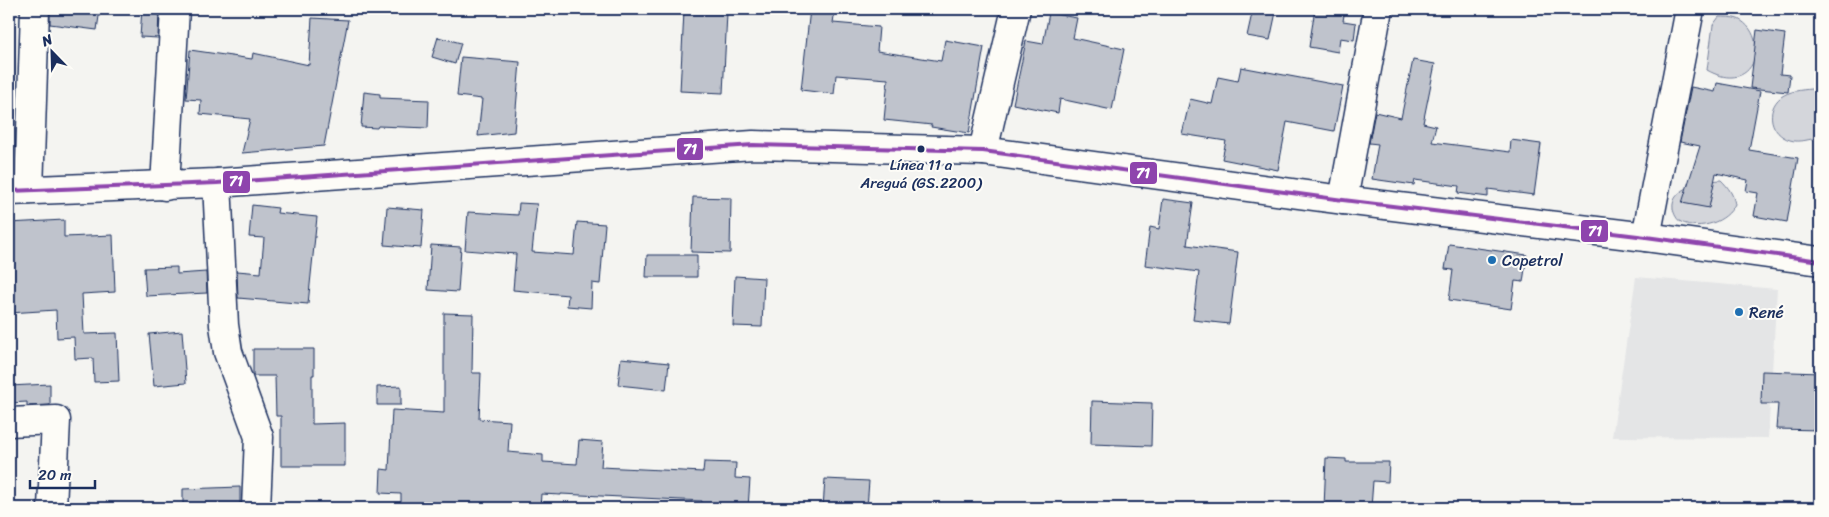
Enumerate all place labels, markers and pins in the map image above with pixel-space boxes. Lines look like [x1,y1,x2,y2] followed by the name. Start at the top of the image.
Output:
[916,144,926,154] marker: Línea 11 a Areguá (GS.2200)
[860,152,982,196] place label: Línea 11 a Areguá (GS.2200)
[1502,246,1563,275] place label: Copetrol
[1486,254,1498,266] marker: Copetrol
[1749,298,1784,327] place label: René
[1733,306,1745,318] marker: René

